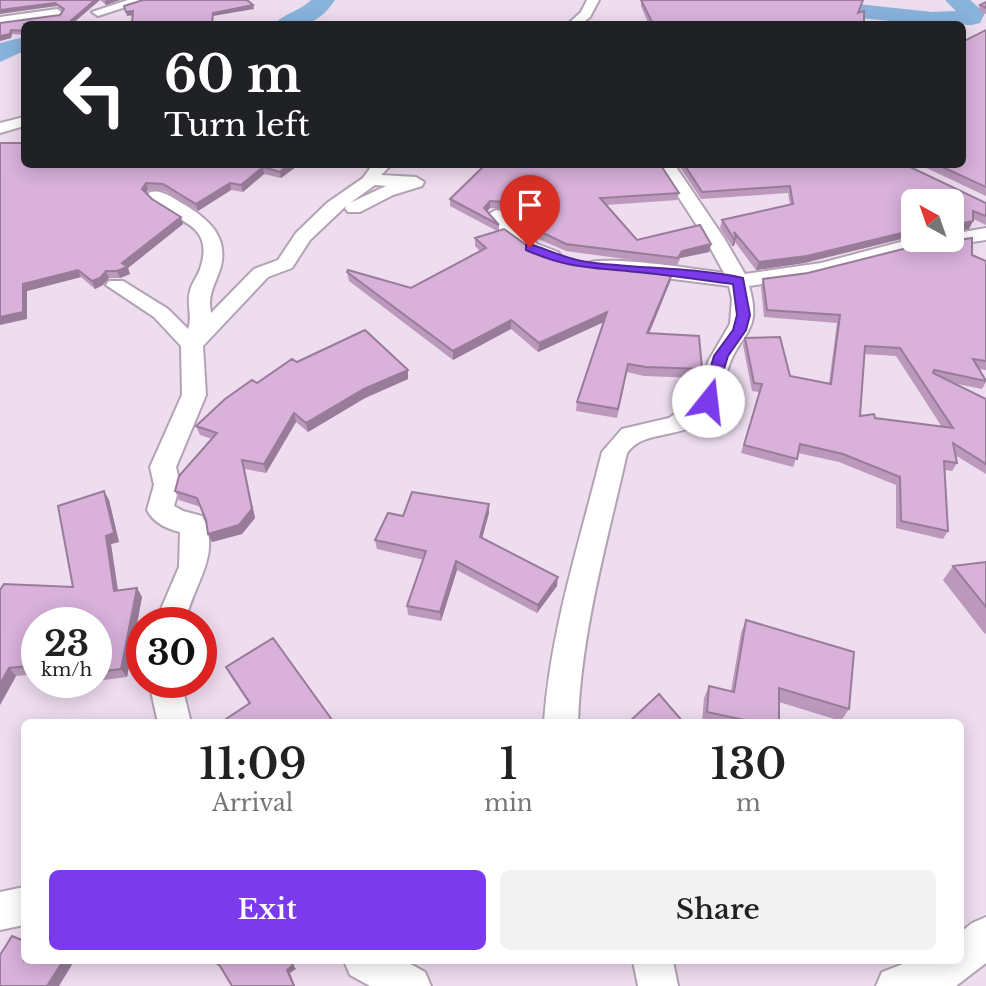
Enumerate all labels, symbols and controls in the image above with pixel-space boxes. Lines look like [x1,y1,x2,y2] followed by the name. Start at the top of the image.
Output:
[164,44,301,105] text: 60 m
[49,49,140,140] icon: left
[164,105,310,145] text: Turn left
[500,175,560,247] pin
[511,186,549,224] icon: arrive
[901,189,964,252] north arrow
[901,189,964,252] map controls
[671,364,745,438] position arrow
[126,607,217,698] speed limit sign: 30
[44,622,89,665] text: 23
[41,659,92,681] text: km/h
[199,738,307,790] text: 11:09
[499,738,518,790] text: 1
[710,738,786,790] text: 130
[212,789,293,817] text: Arrival
[484,789,533,817] text: min
[736,789,761,817] text: m
[49,870,486,950] button: Exit
[500,870,936,950] button: Share

